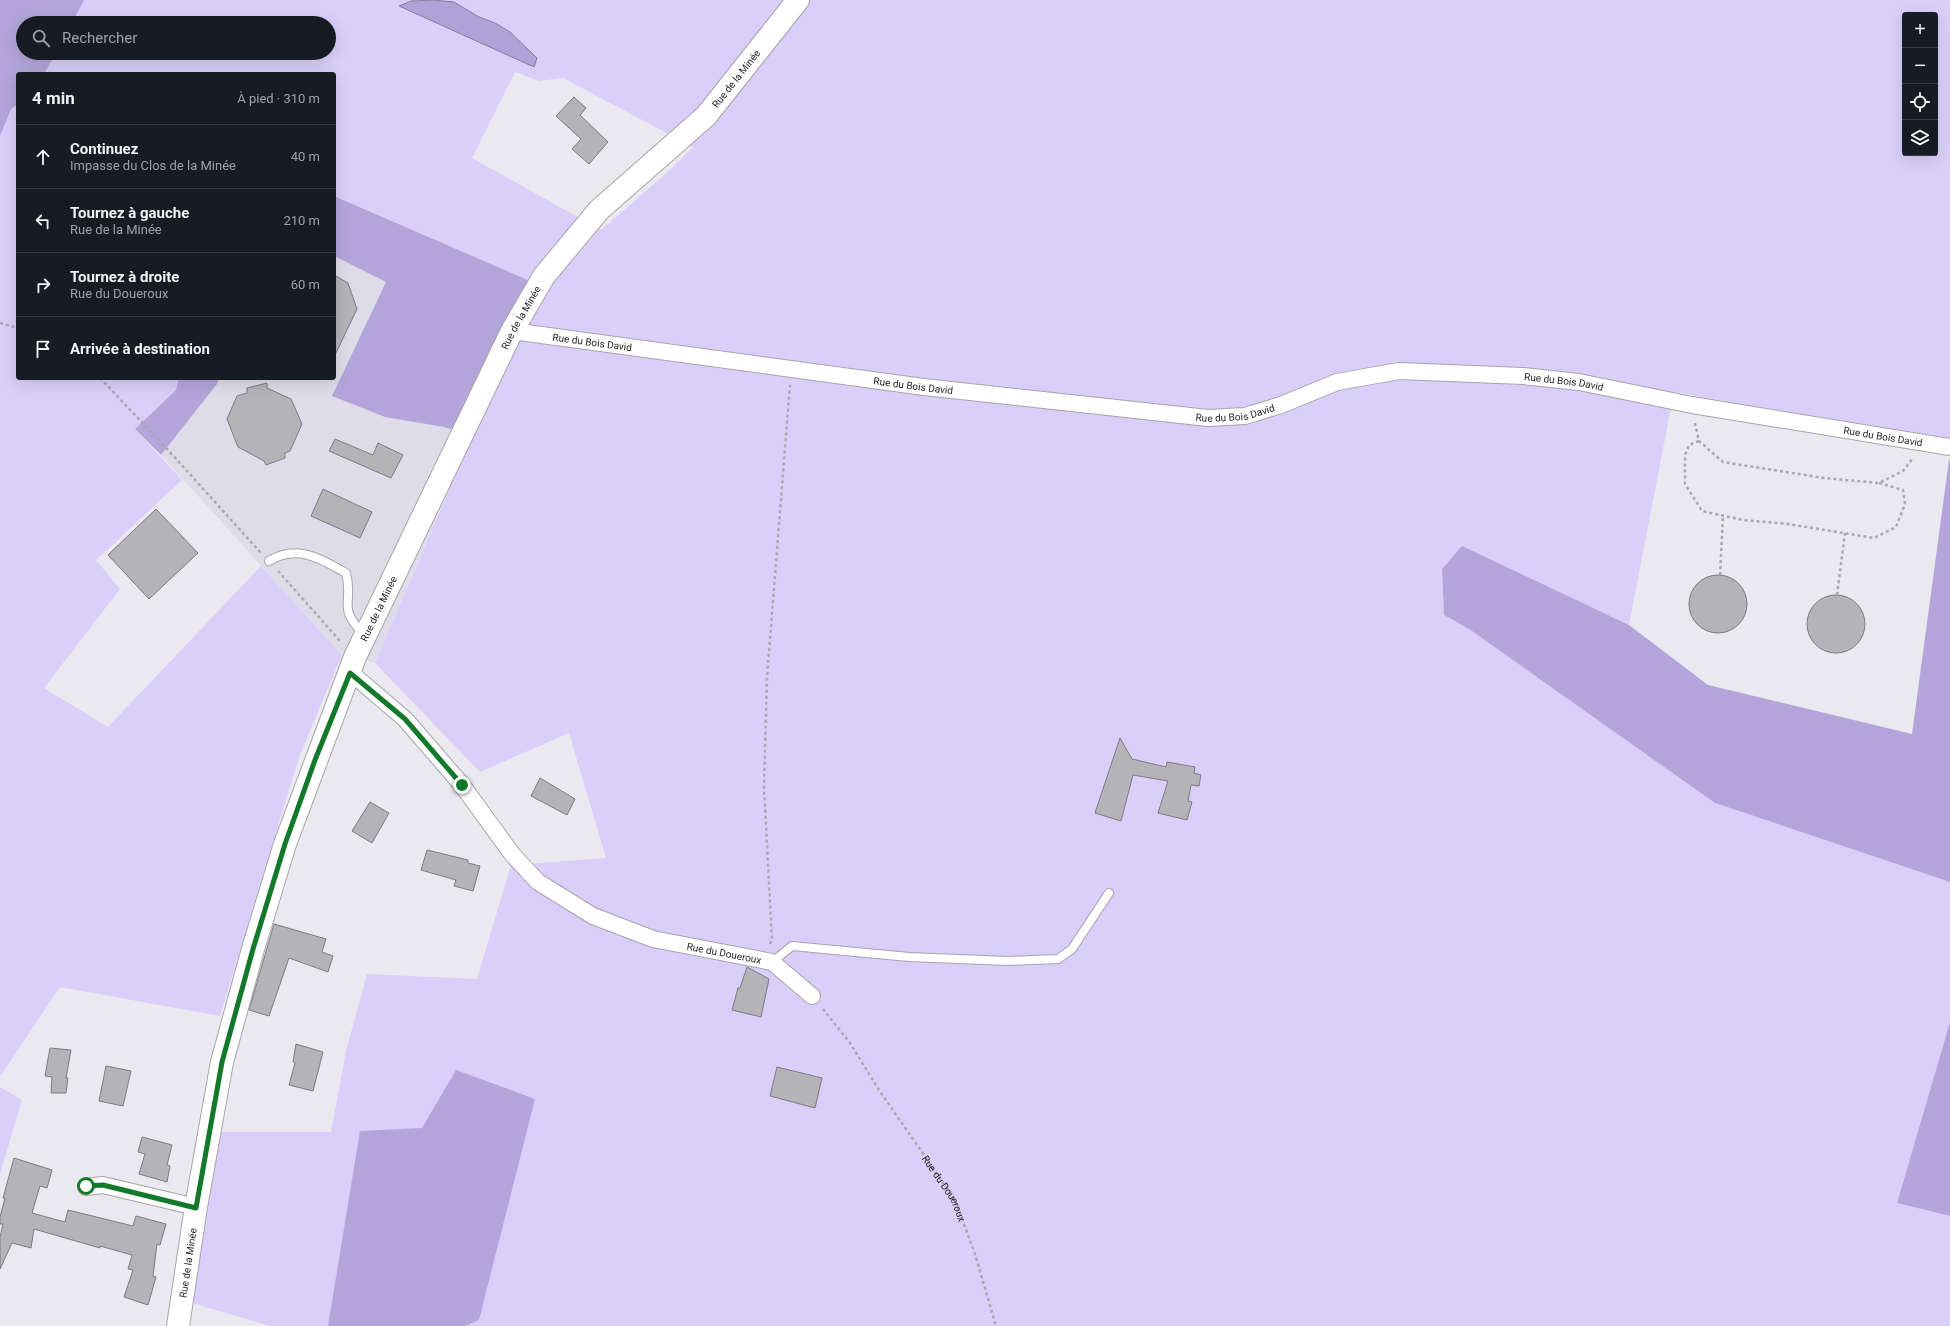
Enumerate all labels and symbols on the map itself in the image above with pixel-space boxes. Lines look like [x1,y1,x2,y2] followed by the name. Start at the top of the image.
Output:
[710,48,762,110] street label: Rue de la Minée
[499,284,543,351] street label: Rue de la Minée
[552,332,633,353] street label: Rue du Bois David
[1524,371,1604,393] street label: Rue du Bois David
[873,375,954,396] street label: Rue du Bois David
[1195,402,1276,424] street label: Rue du Bois David
[1843,425,1923,448] street label: Rue du Bois David
[358,575,399,643] street label: Rue de la Minée
[453,776,471,794] route end
[686,941,762,966] street label: Rue du Doueroux
[920,1153,968,1223] street label: Rue du Doueroux
[77,1177,95,1195] route start
[177,1227,199,1299] street label: Rue de la Minée

